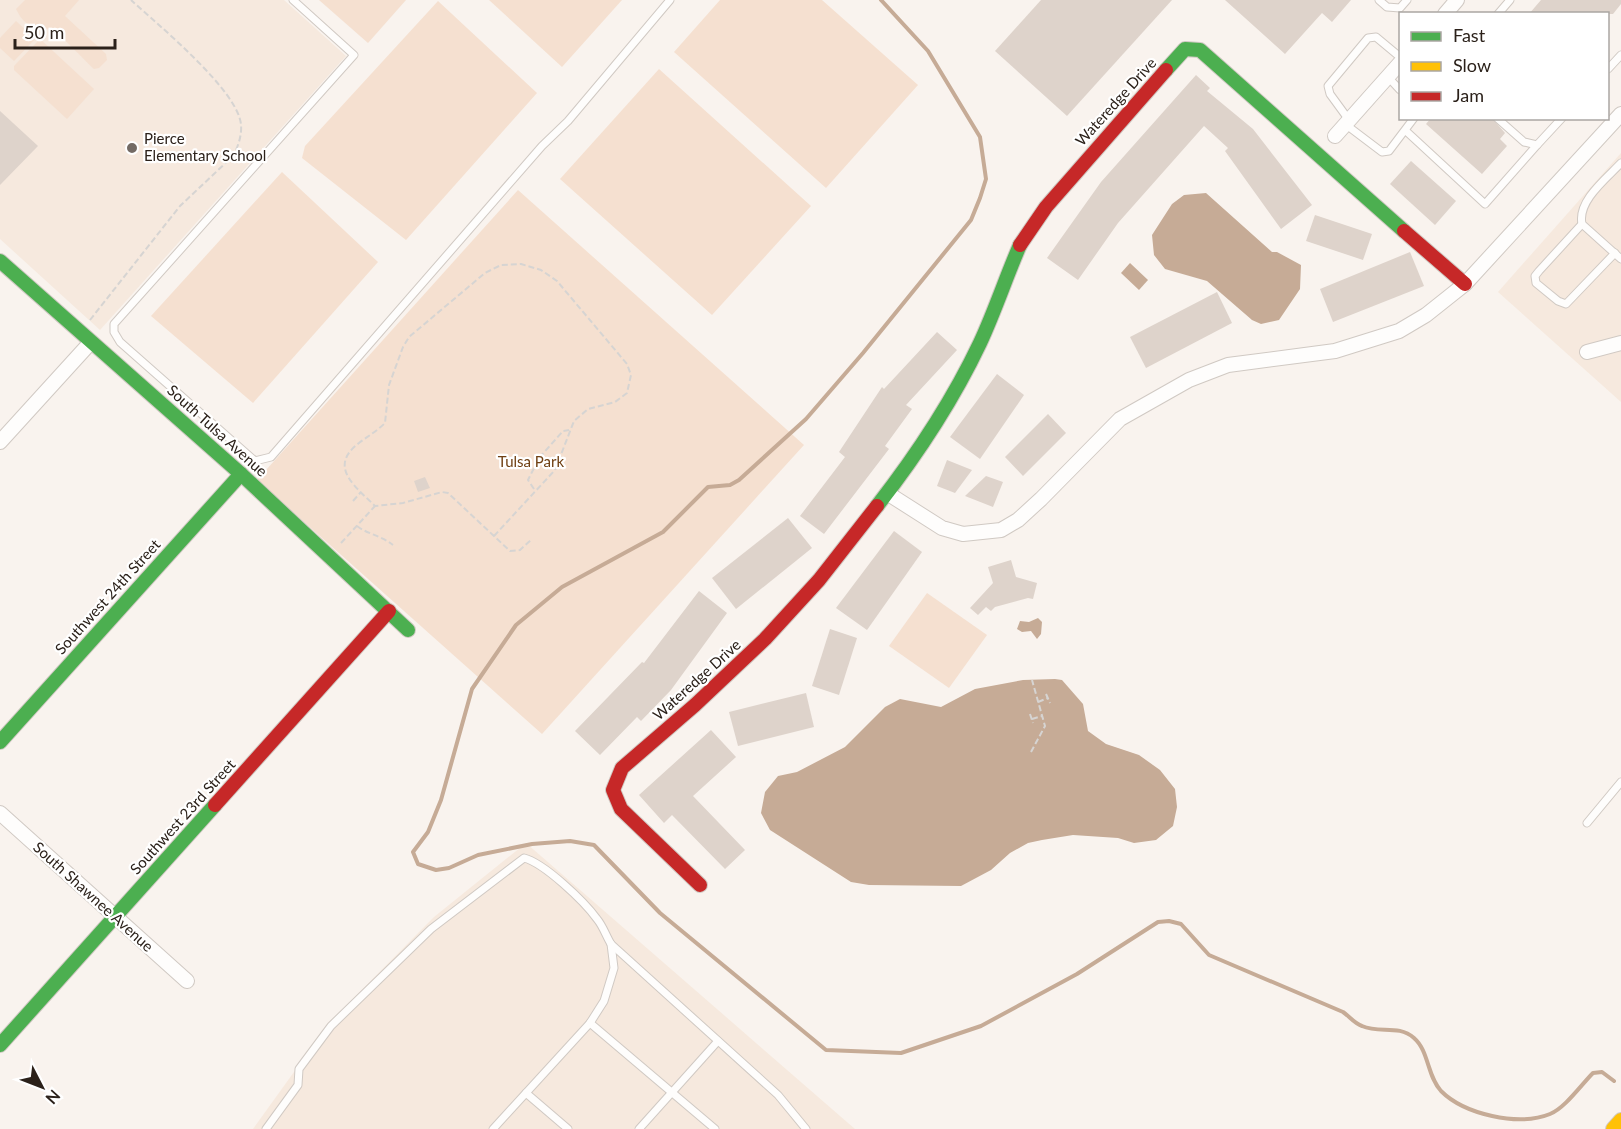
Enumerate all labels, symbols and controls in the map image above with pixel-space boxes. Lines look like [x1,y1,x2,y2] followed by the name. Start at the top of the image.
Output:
[15,12,116,50] scale bar
[1399,12,1609,120] legend
[24,21,64,43] text: 50 m
[1453,24,1486,46] text: Fast
[1071,54,1159,149] street label: Wateredge Drive
[1453,54,1491,76] text: Slow
[1453,84,1484,106] text: Jam
[144,129,266,164] place label: Pierce Elementary School
[125,141,139,155] marker: Pierce Elementary School
[164,381,271,480] street label: South Tulsa Avenue
[498,452,565,470] park label: Tulsa Park
[51,535,164,658] street label: Southwest 24th Street
[649,635,744,723] street label: Wateredge Drive
[126,755,239,877] street label: Southwest 23rd Street
[30,838,157,955] street label: South Shawnee Avenue
[12,1057,72,1117] north arrow
[42,1086,65,1108] text: N

